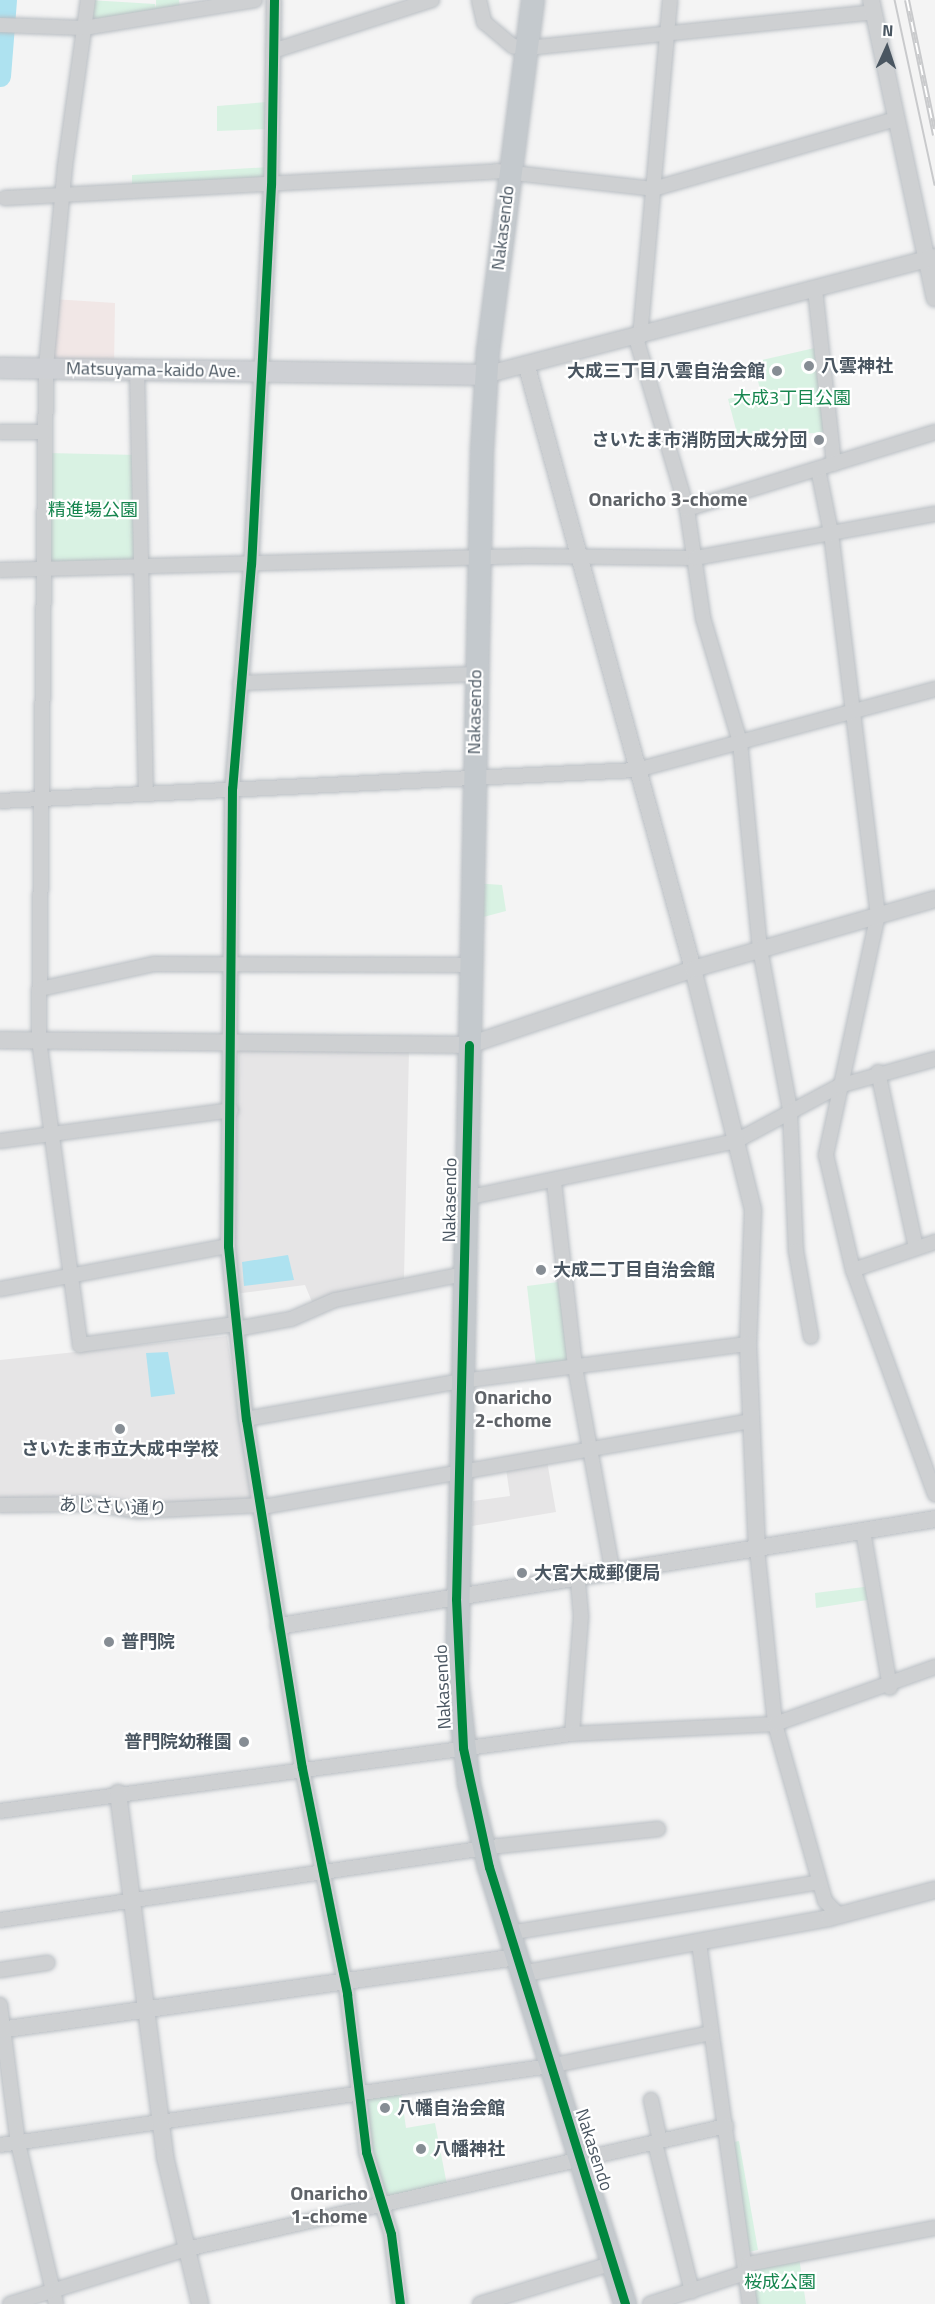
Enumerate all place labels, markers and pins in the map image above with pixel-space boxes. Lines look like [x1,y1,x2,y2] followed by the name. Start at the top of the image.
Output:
[821,355,893,377] place label: 八雲神社
[802,359,816,373] marker: 八雲神社
[567,360,765,382] place label: 大成三丁目八雲自治会館
[770,364,784,378] marker: 大成三丁目八雲自治会館
[591,429,807,451] place label: さいたま市消防団大成分団
[812,433,826,447] marker: さいたま市消防団大成分団
[553,1259,715,1281] place label: 大成二丁目自治会館
[534,1263,548,1277] marker: 大成二丁目自治会館
[113,1422,127,1436] marker: さいたま市立大成中学校
[21,1438,219,1460] place label: さいたま市立大成中学校
[534,1562,660,1584] place label: 大宮大成郵便局
[515,1566,529,1580] marker: 大宮大成郵便局
[121,1631,175,1653] place label: 普門院
[102,1635,116,1649] marker: 普門院
[124,1731,232,1753] place label: 普門院幼稚園
[237,1735,251,1749] marker: 普門院幼稚園
[397,2097,505,2119] place label: 八幡自治会館
[378,2101,392,2115] marker: 八幡自治会館
[433,2138,505,2160] place label: 八幡神社
[414,2142,428,2156] marker: 八幡神社

